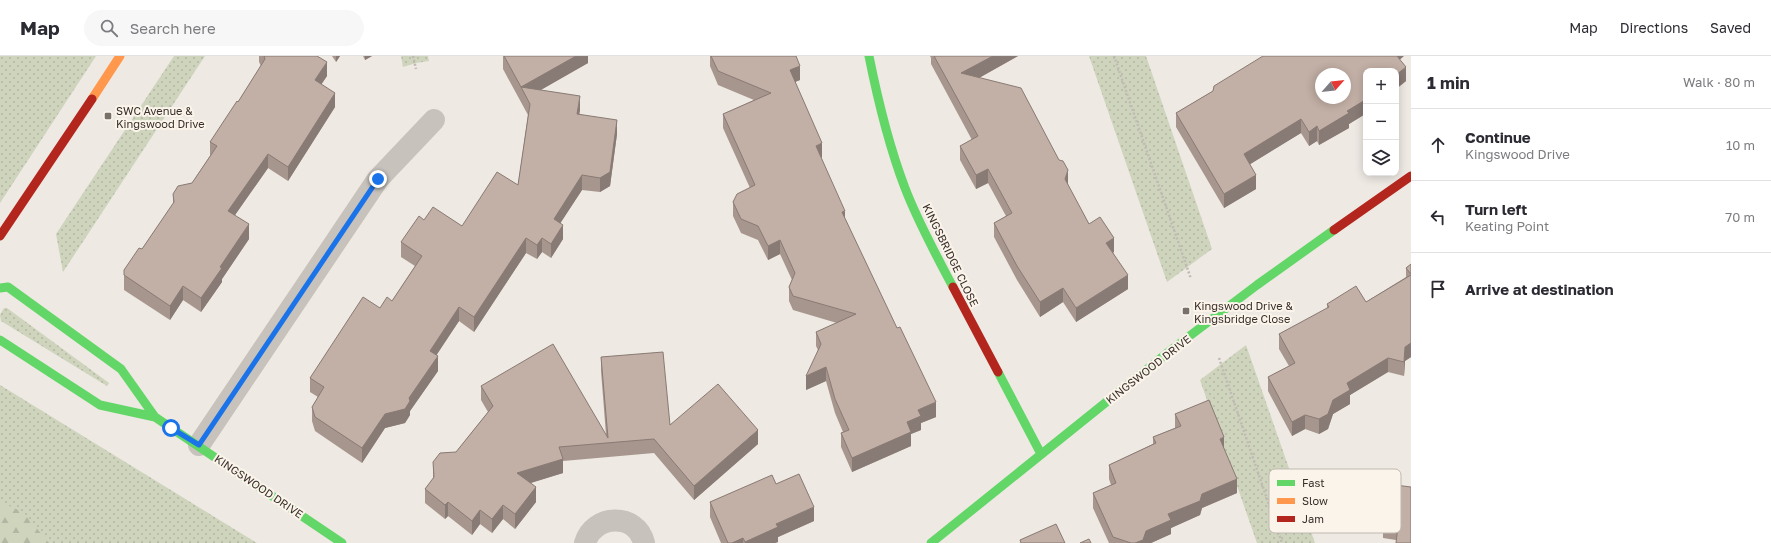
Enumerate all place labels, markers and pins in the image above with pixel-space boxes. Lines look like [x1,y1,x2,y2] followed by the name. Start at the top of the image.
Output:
[116,104,205,130] place label: SWC Avenue & Kingswood Drive
[103,111,113,121] marker: SWC Avenue & Kingswood Drive
[1194,299,1293,325] place label: Kingswood Drive & Kingsbridge Close
[1181,306,1191,316] marker: Kingswood Drive & Kingsbridge Close

